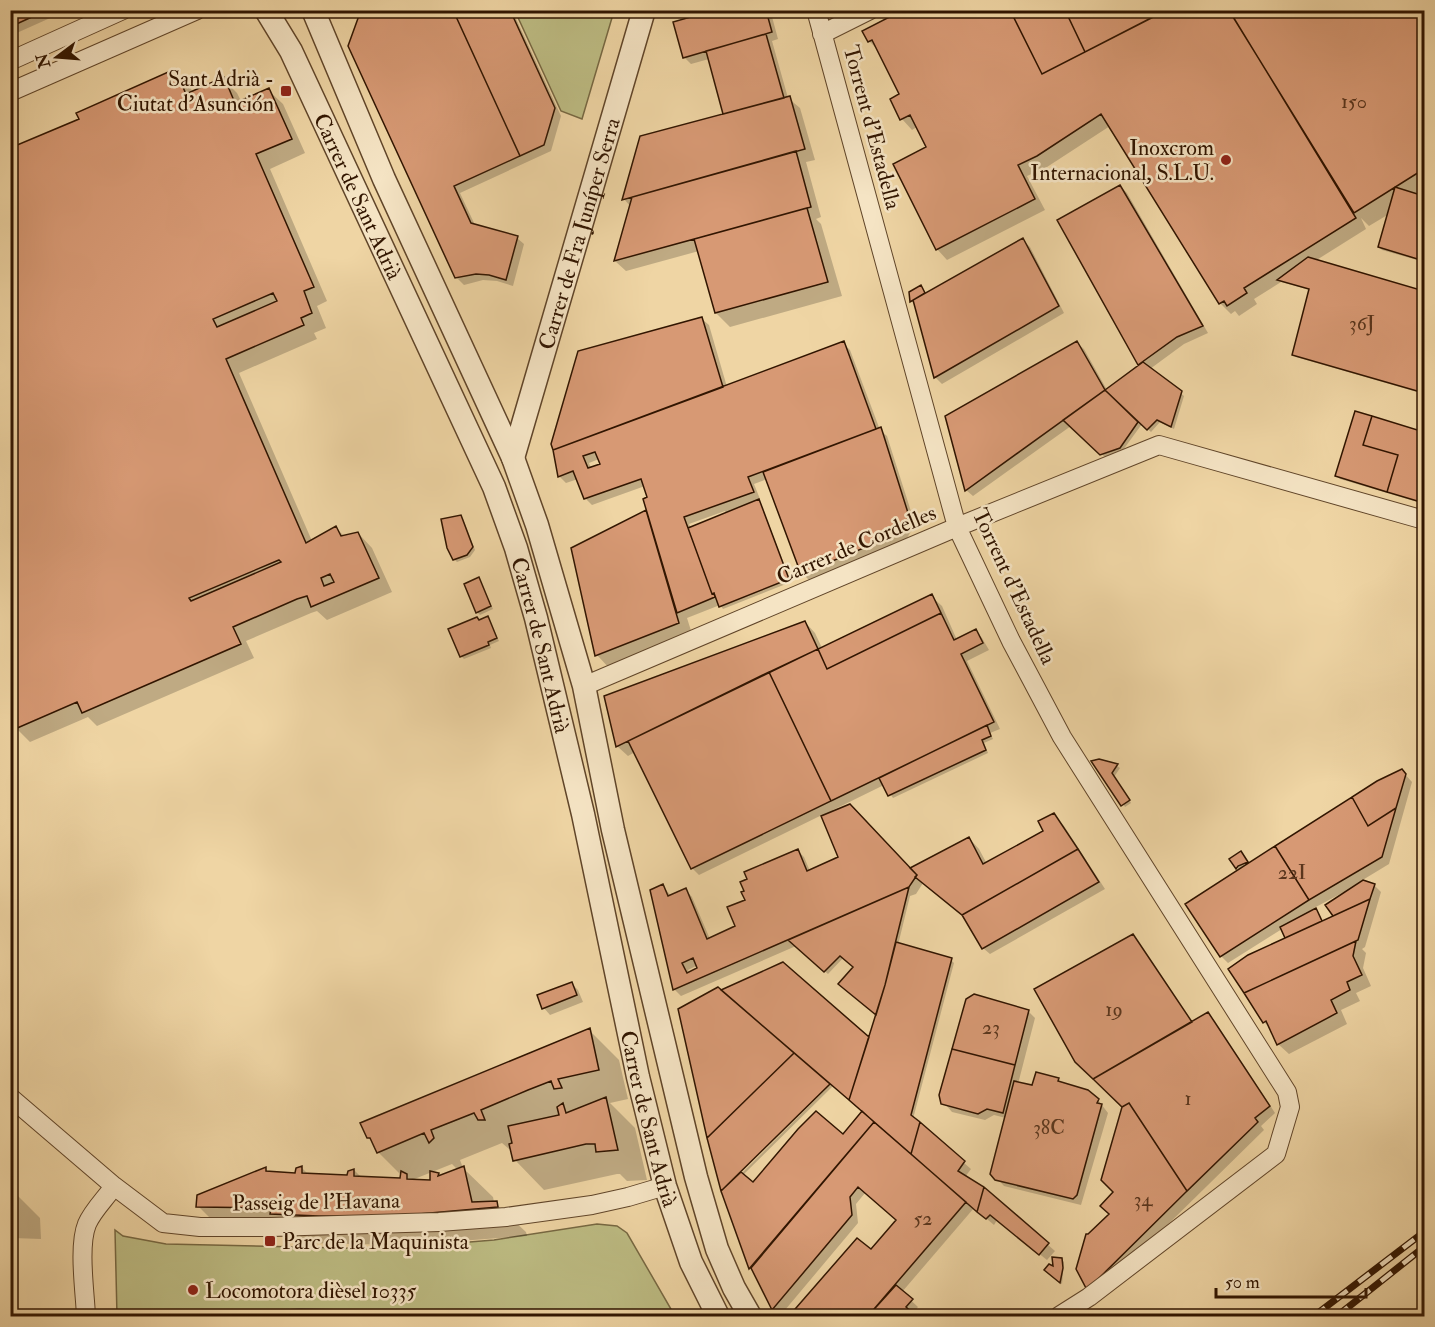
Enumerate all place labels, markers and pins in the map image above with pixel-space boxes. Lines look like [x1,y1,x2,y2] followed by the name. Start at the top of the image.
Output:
[117,65,274,118] place label: Sant Adrià - Ciutat d'Asunción
[279,84,293,98] marker: Sant Adrià - Ciutat d'Asunción
[1030,134,1214,187] place label: Inoxcrom Internacional, S.L.U.
[1219,153,1233,167] marker: Inoxcrom Internacional, S.L.U.
[282,1228,470,1256] place label: Parc de la Maquinista
[263,1234,277,1248] marker: Parc de la Maquinista
[205,1277,417,1305] place label: Locomotora dièsel 10335
[186,1283,200,1297] marker: Locomotora dièsel 10335

